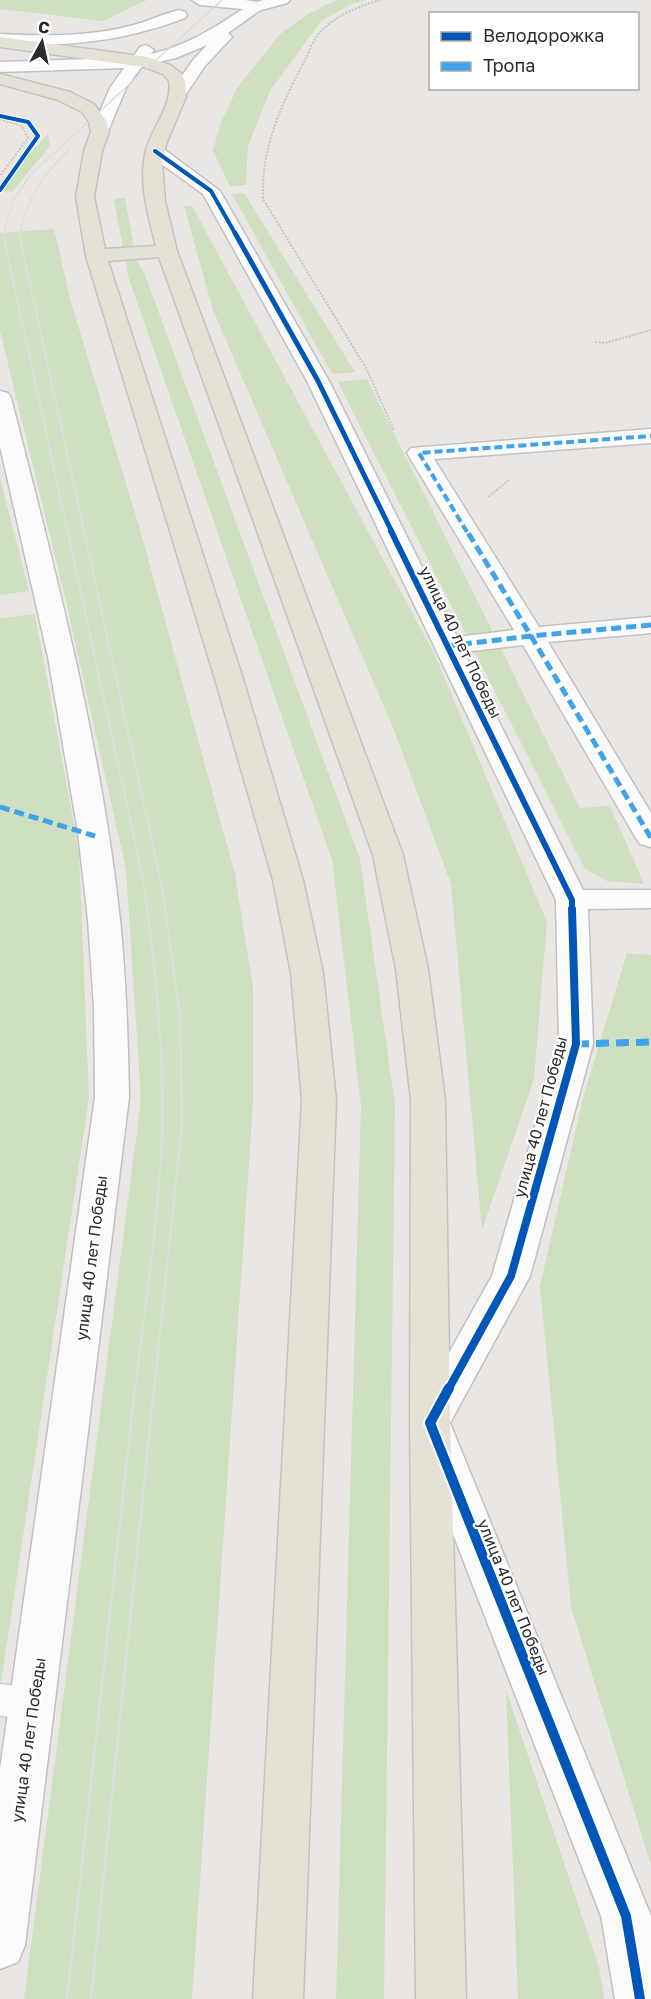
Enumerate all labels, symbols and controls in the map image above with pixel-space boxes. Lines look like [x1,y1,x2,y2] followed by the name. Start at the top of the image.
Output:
[12,12,72,72] north arrow
[429,12,639,90] legend
[37,16,51,38] text: С
[483,24,604,46] text: Велодорожка
[483,54,535,76] text: Тропа
[416,563,506,721] street label: улица 40 лет Победы
[509,1034,571,1200] street label: улица 40 лет Победы
[71,1174,111,1342] street label: улица 40 лет Победы
[474,1516,554,1678] street label: улица 40 лет Победы
[7,1656,49,1824] street label: улица 40 лет Победы

